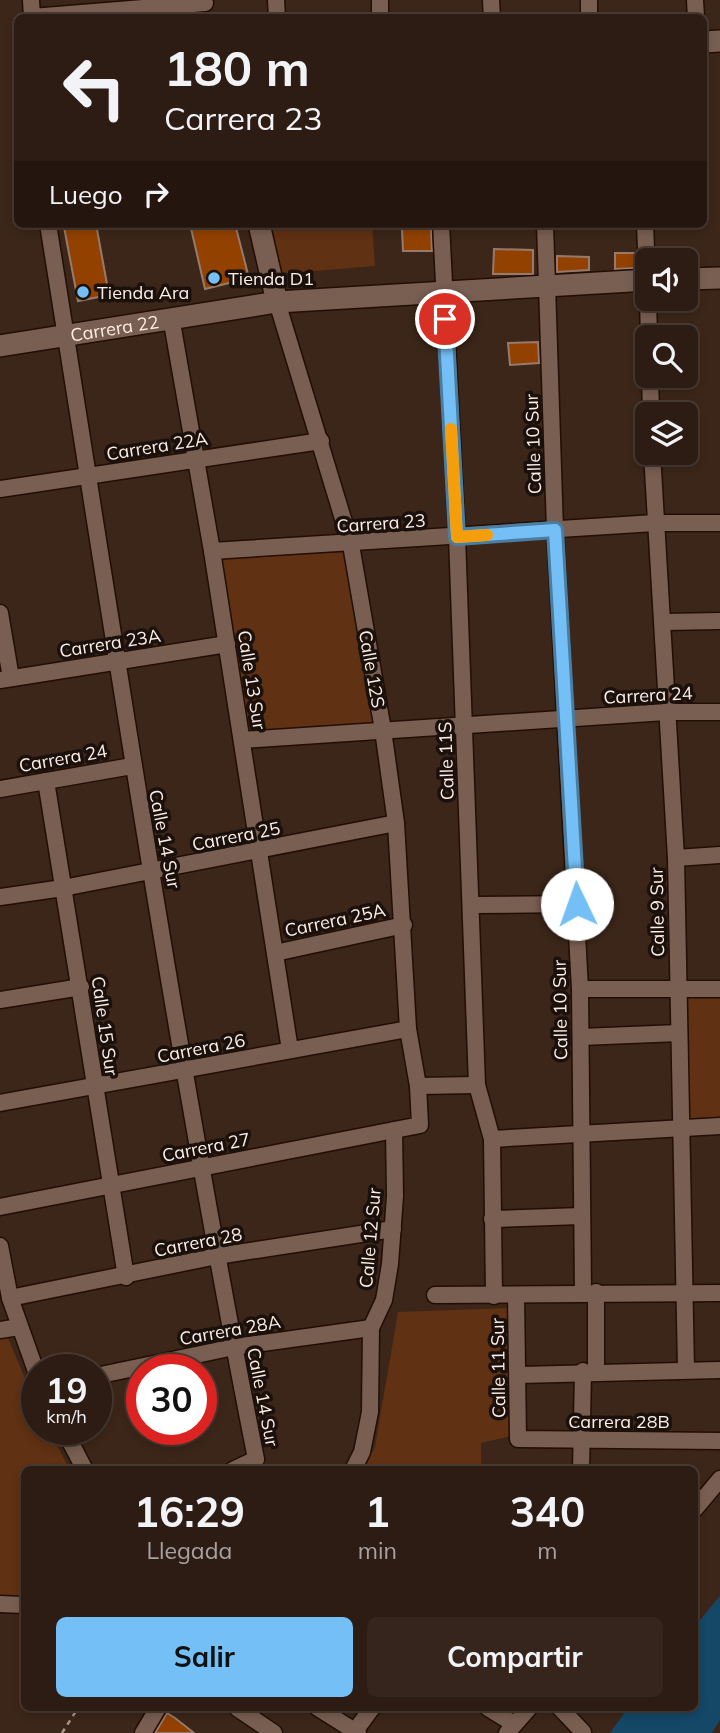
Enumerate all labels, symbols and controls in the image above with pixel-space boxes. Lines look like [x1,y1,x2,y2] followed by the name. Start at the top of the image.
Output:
[164,37,310,98] text: 180 m
[49,42,140,133] icon: left
[164,98,322,138] text: Carrera 23
[137,175,175,213] icon: right
[49,178,123,211] text: Luego
[635,248,698,465] map controls
[635,248,698,311] button: sound
[228,267,314,290] place label: Tienda D1
[206,270,222,286] marker: Tienda D1
[97,281,189,304] place label: Tienda Ara
[75,284,91,300] marker: Tienda Ara
[415,289,475,349] pin
[426,300,464,338] icon: arrive
[69,309,160,346] street label: Carrera 22
[635,325,698,388] button: search
[520,393,546,495] street label: Calle 10 Sur
[635,402,698,465] button: layers
[105,427,209,465] street label: Carrera 22A
[336,508,426,538] street label: Carrera 23
[58,624,162,662] street label: Carrera 23A
[354,628,390,710] street label: Calle 12S
[233,629,271,732] street label: Calle 13 Sur
[603,681,693,709] street label: Carrera 24
[433,721,459,801] street label: Calle 11S
[17,739,109,777] street label: Carrera 24
[144,788,186,891] street label: Calle 14 Sur
[190,816,282,856] street label: Carrera 25
[540,867,614,941] position arrow
[645,867,669,957] street label: Calle 9 Sur
[283,898,387,942] street label: Carrera 25A
[548,959,572,1060] street label: Calle 10 Sur
[87,975,123,1078] street label: Calle 15 Sur
[155,1028,247,1068] street label: Carrera 26
[160,1127,252,1167] street label: Carrera 27
[354,1187,386,1289] street label: Calle 12 Sur
[152,1222,244,1262] street label: Carrera 28
[178,1310,282,1350] street label: Carrera 28A
[486,1317,510,1418] street label: Calle 11 Sur
[242,1346,284,1449] street label: Calle 14 Sur
[126,1354,217,1445] speed limit sign: 30
[45,1368,88,1412] text: 19
[46,1405,87,1428] text: km/h
[568,1410,670,1433] street label: Carrera 28B
[134,1485,245,1538] text: 16:29
[365,1485,390,1538] text: 1
[510,1485,585,1538] text: 340
[146,1536,232,1565] text: Llegada
[358,1536,397,1565] text: min
[537,1536,558,1565] text: m
[56,1617,353,1697] button: Salir
[367,1617,663,1697] button: Compartir

